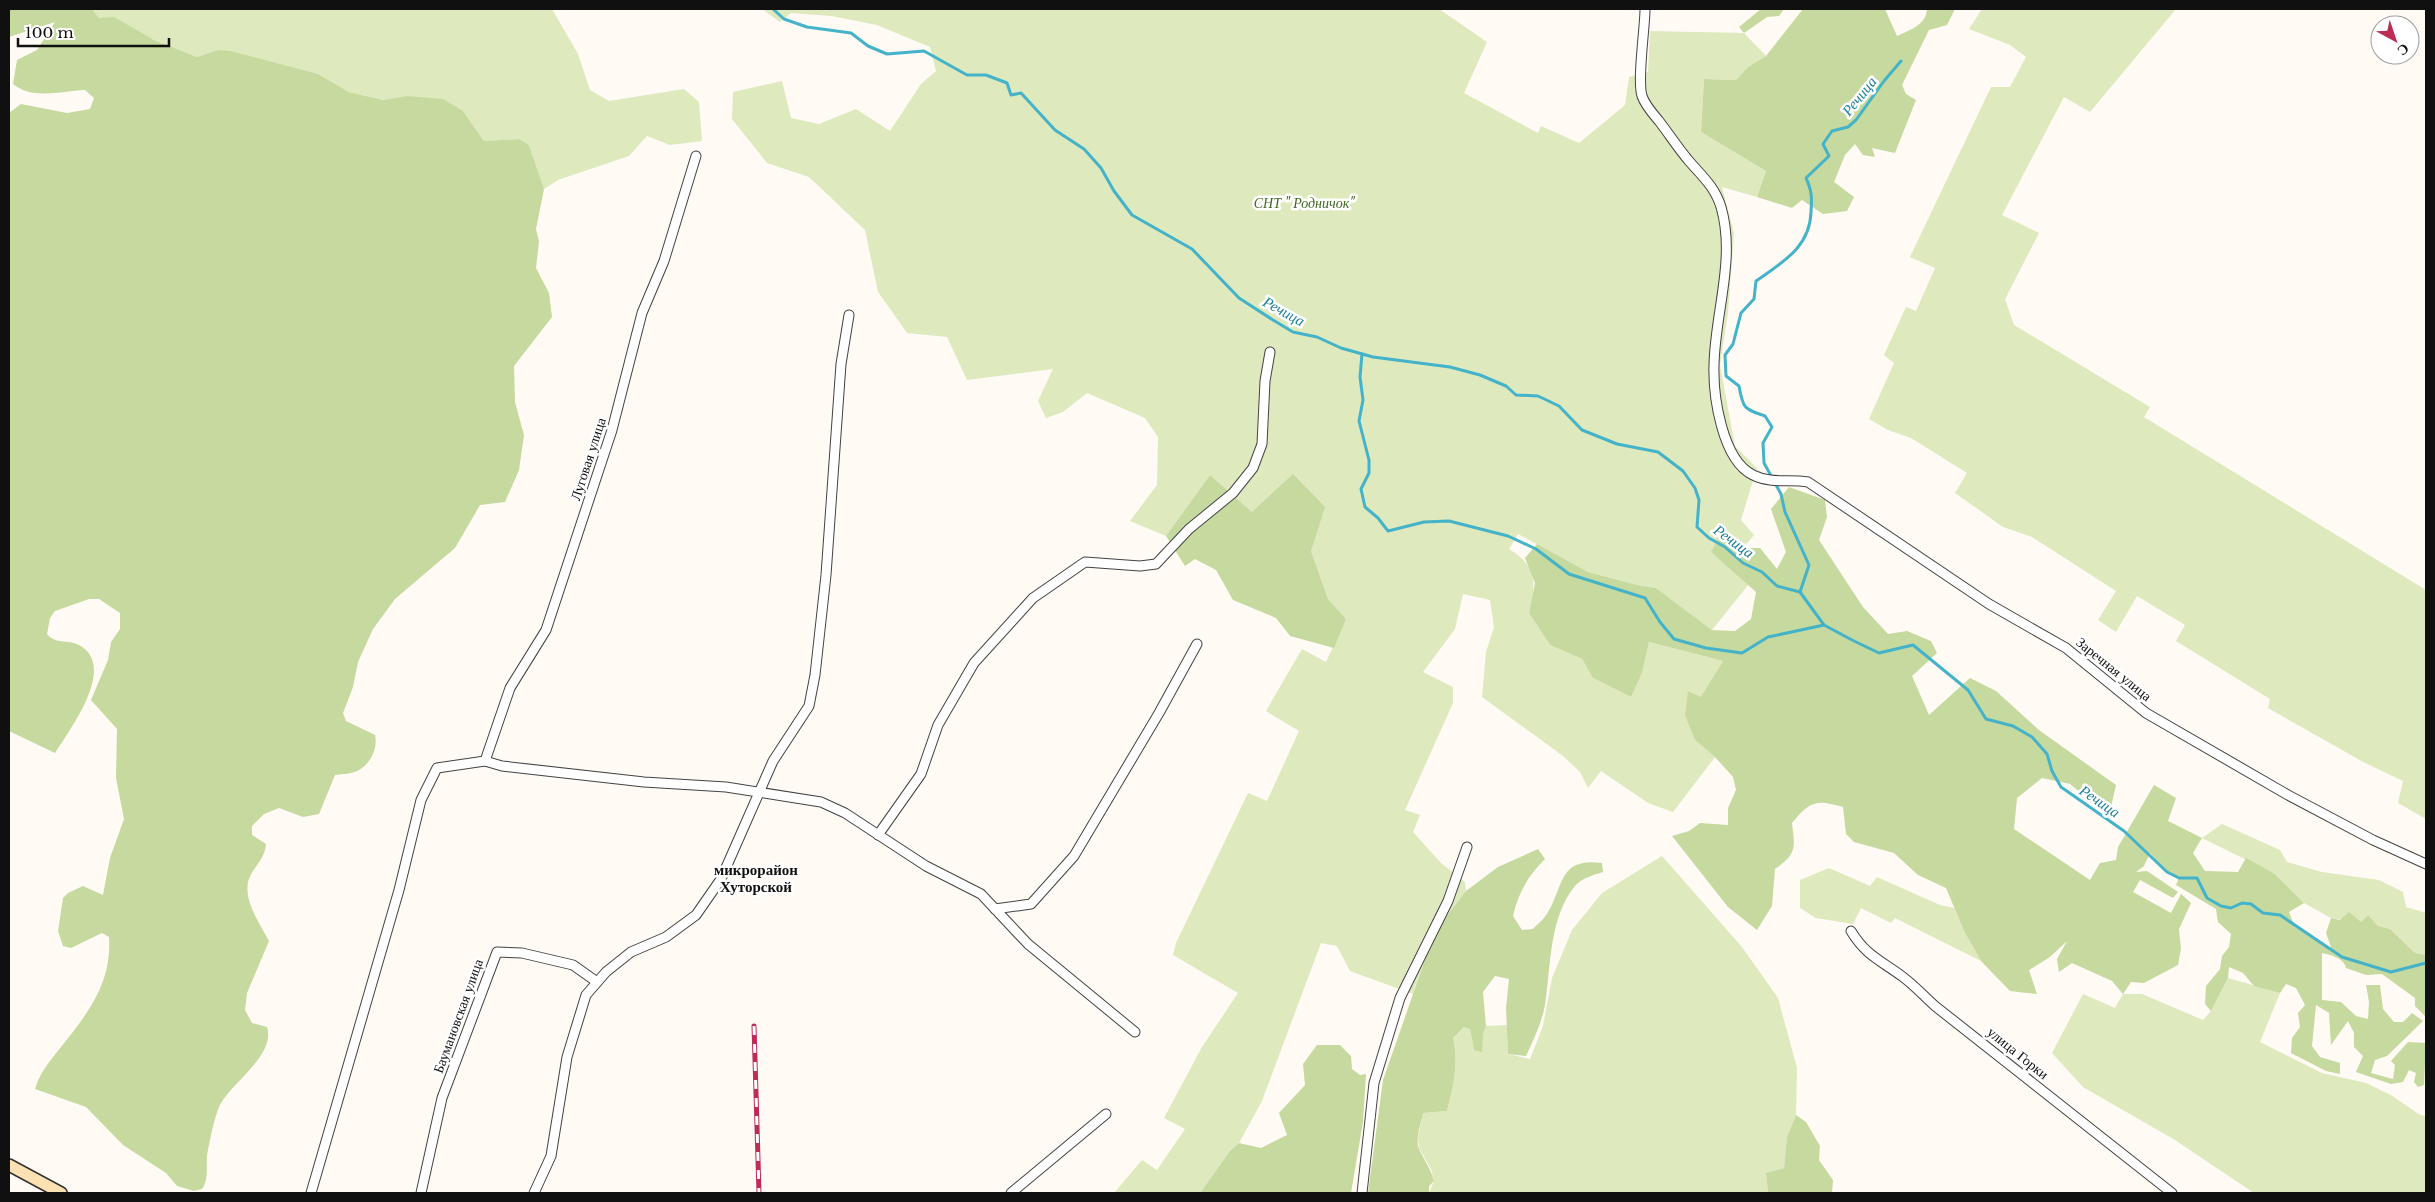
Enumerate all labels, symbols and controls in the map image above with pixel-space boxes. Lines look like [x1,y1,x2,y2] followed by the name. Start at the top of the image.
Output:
[18,15,169,47] scale bar
[2370,15,2420,65] north arrow
[25,23,74,42] text: 100 m
[2394,40,2413,60] text: С
[1837,73,1881,120] water label: Речица
[1254,194,1355,212] park label: СНТ " Родничок"
[1259,291,1308,330] water label: Речица
[566,414,610,503] street label: Луговая улица
[1709,520,1758,562] water label: Речица
[2073,633,2156,705] street label: Заречная улица
[2075,780,2124,821] water label: Речица
[714,860,798,896] district label: микрорайон Хуторской
[429,956,487,1076] street label: Баумановская улица
[1984,1023,2053,1084] street label: улица Горки

